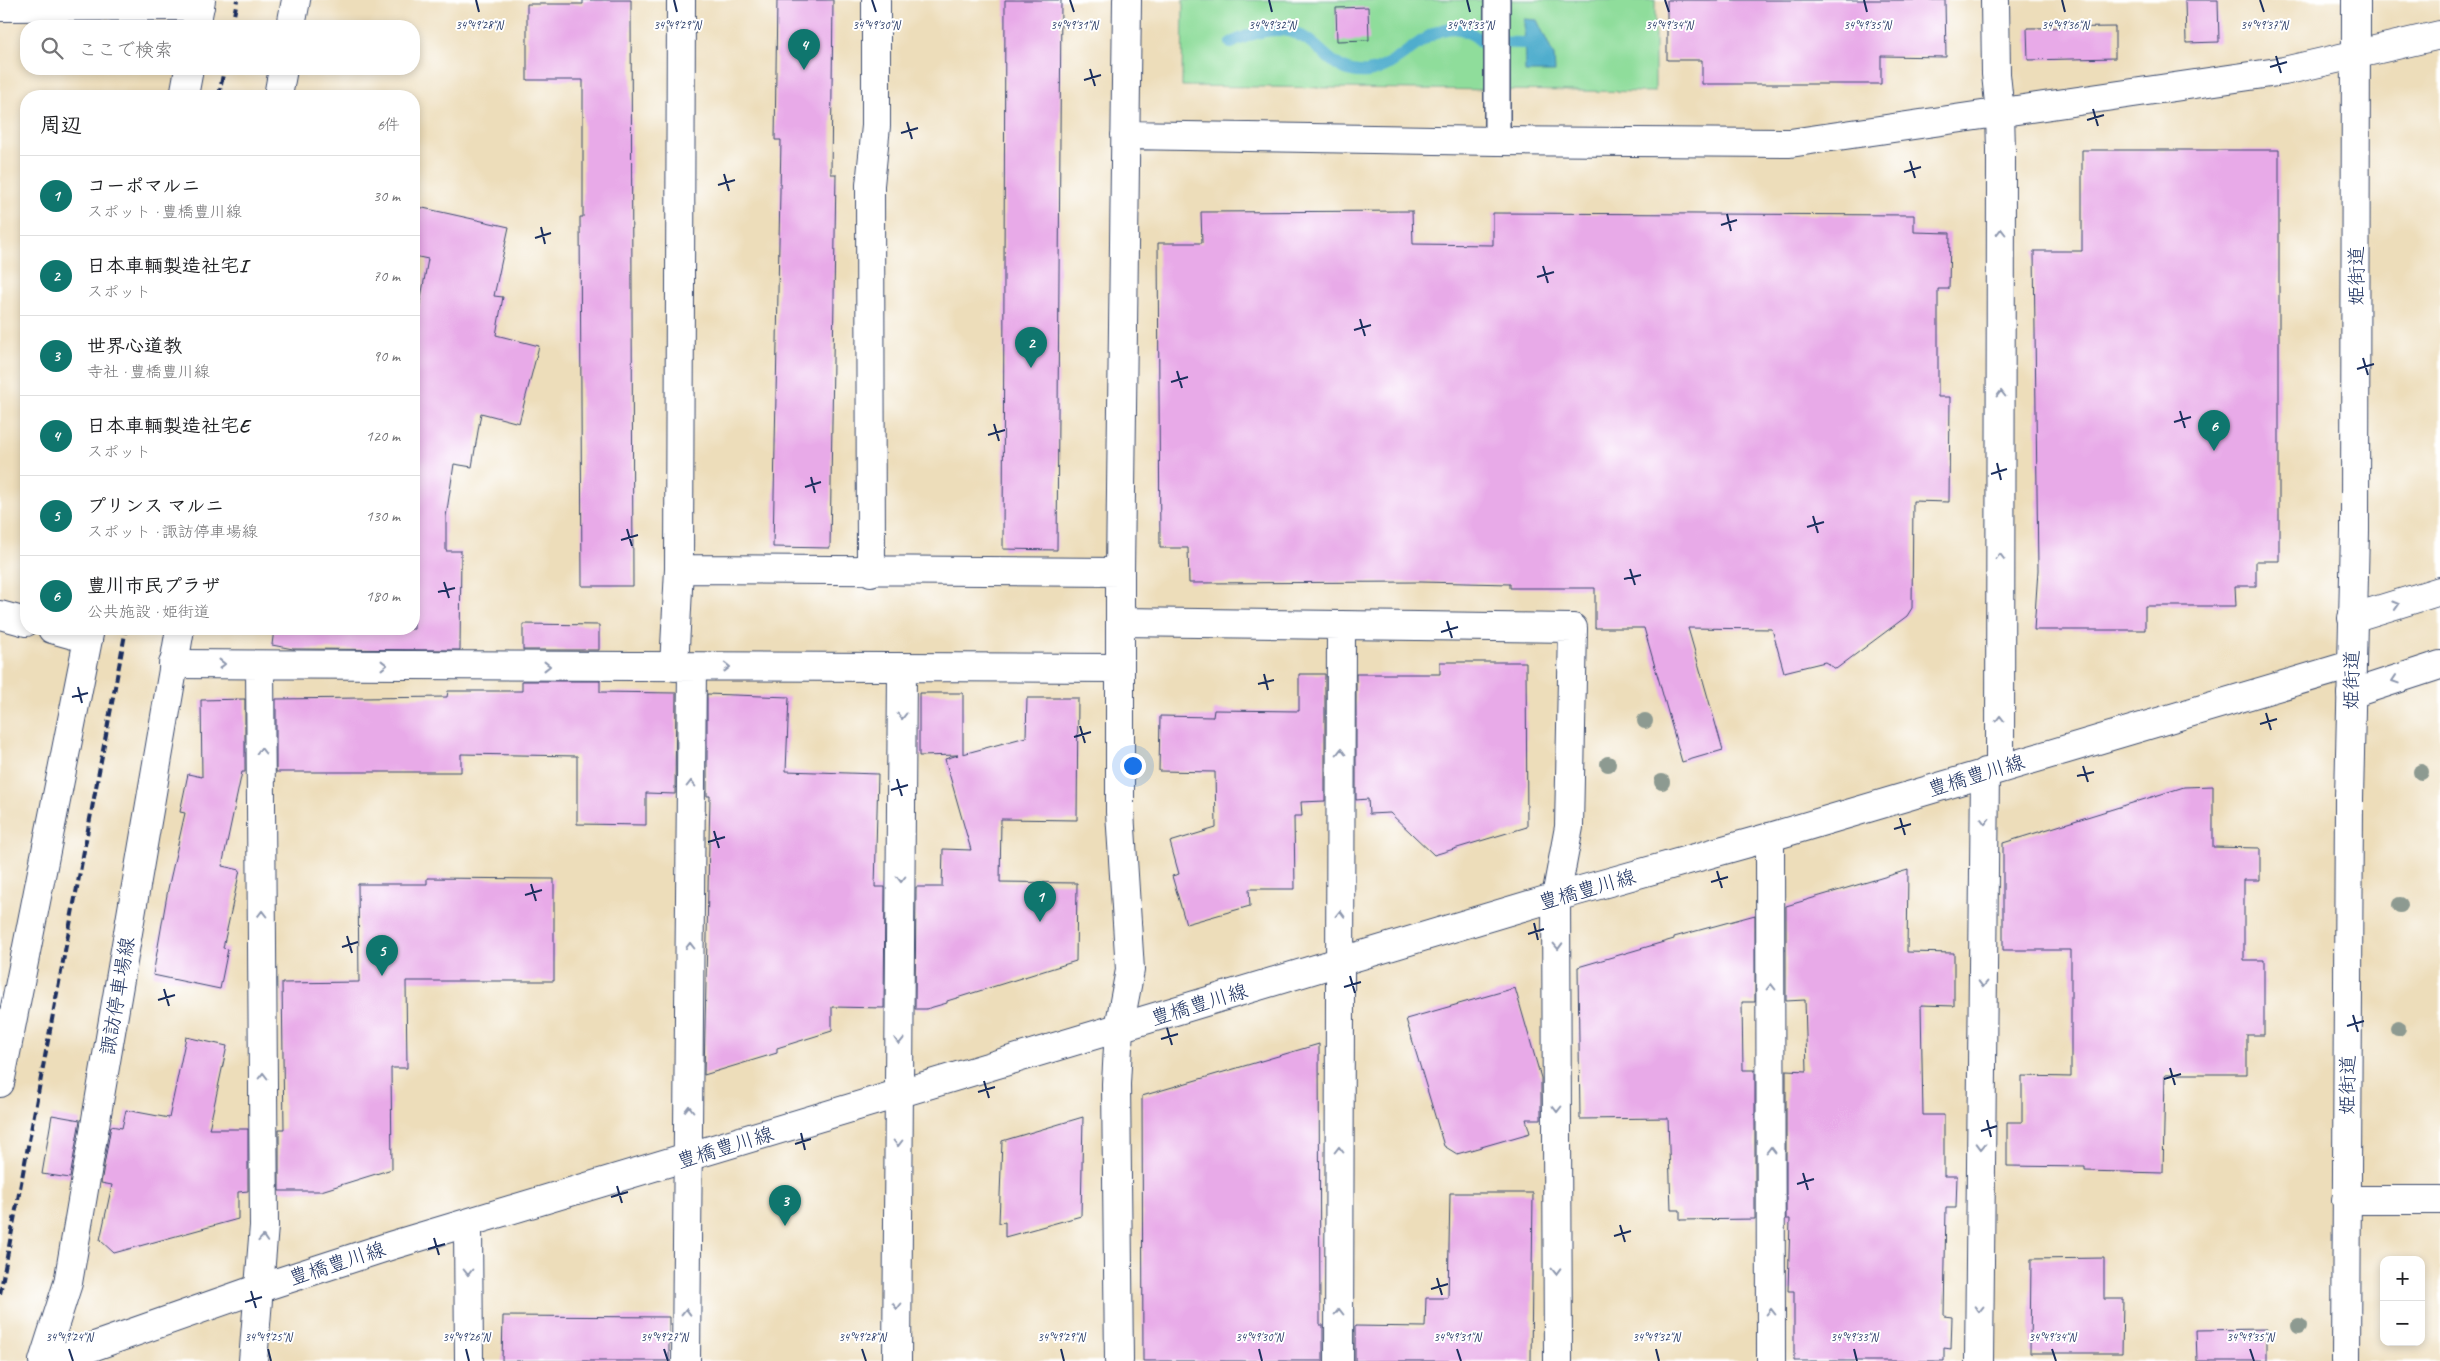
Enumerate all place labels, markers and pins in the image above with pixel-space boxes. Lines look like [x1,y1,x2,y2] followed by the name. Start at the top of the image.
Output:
[788,29,820,70] pin: 4
[1015,327,1047,368] pin: 2
[2198,410,2230,451] pin: 6
[1024,881,1056,922] pin: 1
[366,935,398,976] pin: 5
[769,1185,801,1226] pin: 3

